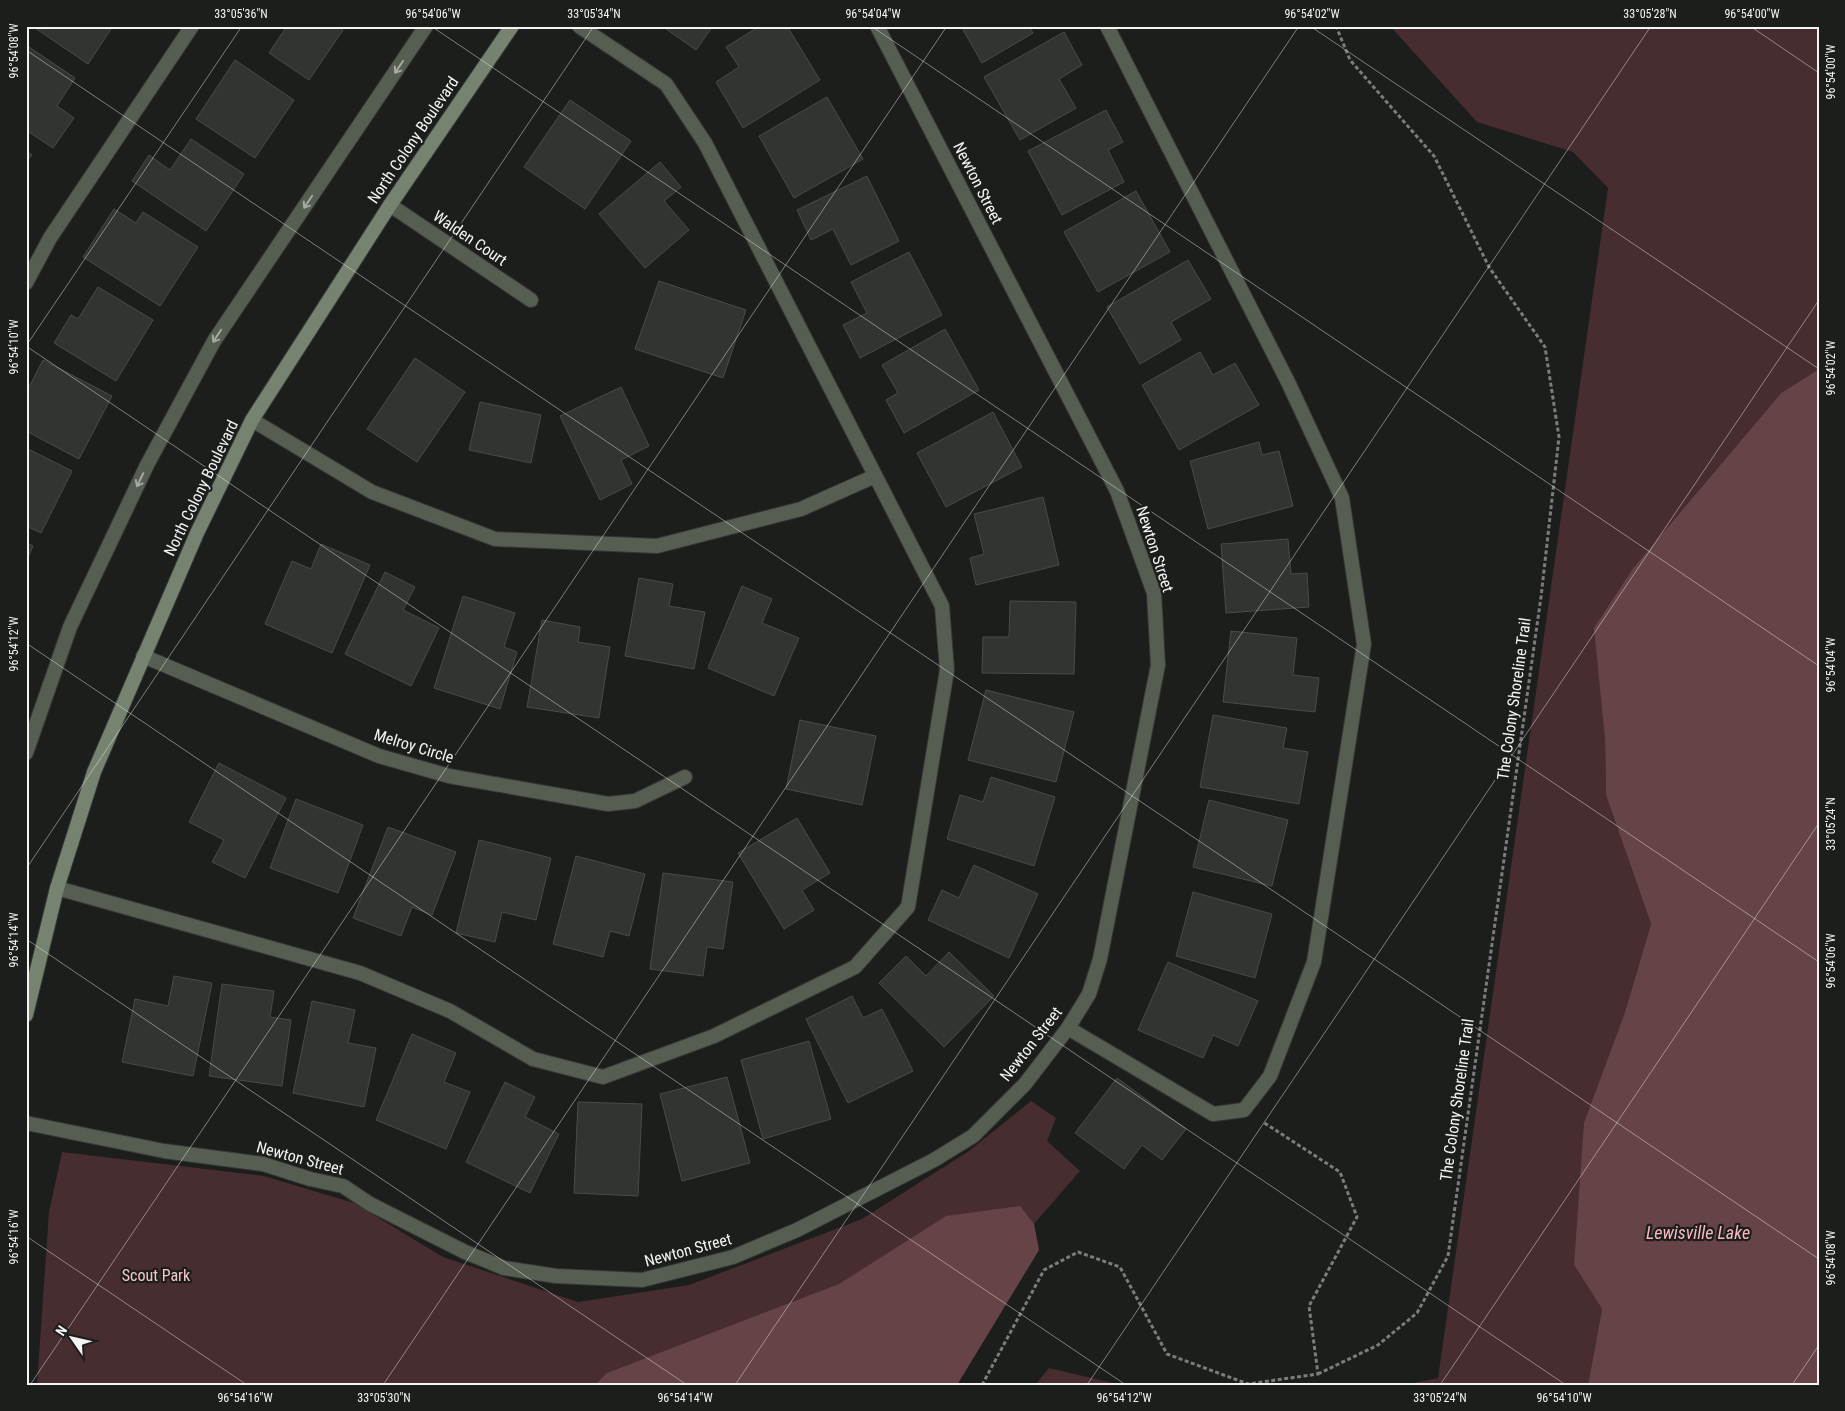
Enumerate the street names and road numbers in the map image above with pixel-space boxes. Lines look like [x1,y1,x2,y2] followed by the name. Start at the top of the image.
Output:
[364,73,462,207] street label: North Colony Boulevard
[949,139,1007,227] street label: Newton Street
[429,206,511,270] street label: Walden Court
[160,417,242,559] street label: North Colony Boulevard
[1132,504,1178,595] street label: Newton Street
[1493,617,1535,781] street label: The Colony Shoreline Trail
[372,725,456,767] street label: Melroy Circle
[996,1003,1066,1085] street label: Newton Street
[1436,1018,1478,1182] street label: The Colony Shoreline Trail
[254,1137,346,1179] street label: Newton Street
[642,1229,734,1271] street label: Newton Street

